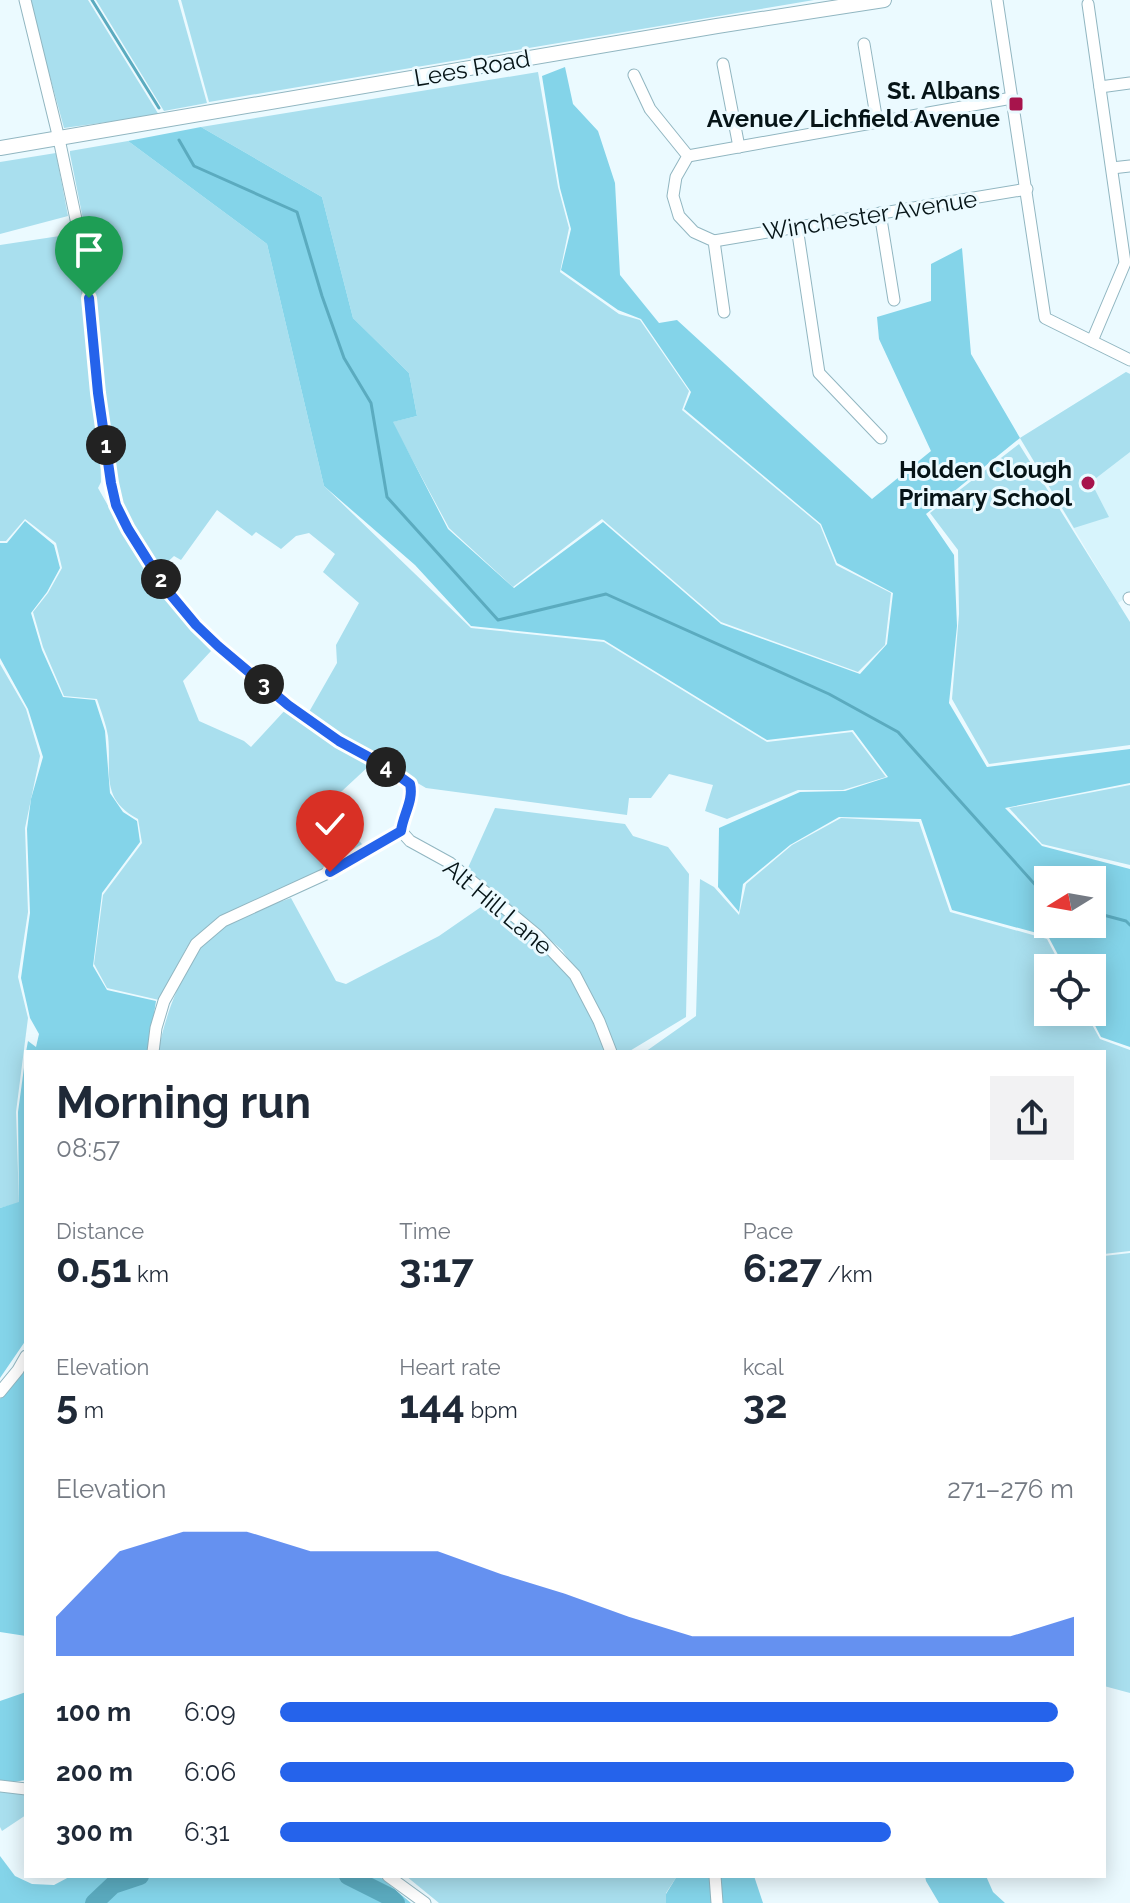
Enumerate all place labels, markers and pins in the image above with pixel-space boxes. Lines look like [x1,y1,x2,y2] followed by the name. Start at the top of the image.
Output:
[707,76,1000,133] place label: St. Albans Avenue/Lichfield Avenue
[1007,95,1025,113] marker: St. Albans Avenue/Lichfield Avenue
[55,216,123,298] pin
[86,425,126,465] pin: 1
[898,455,1072,512] place label: Holden Clough Primary School
[1079,474,1097,492] marker: Holden Clough Primary School
[141,559,181,599] pin: 2
[244,664,284,704] pin: 3
[366,747,406,787] pin: 4
[296,790,364,872] pin

